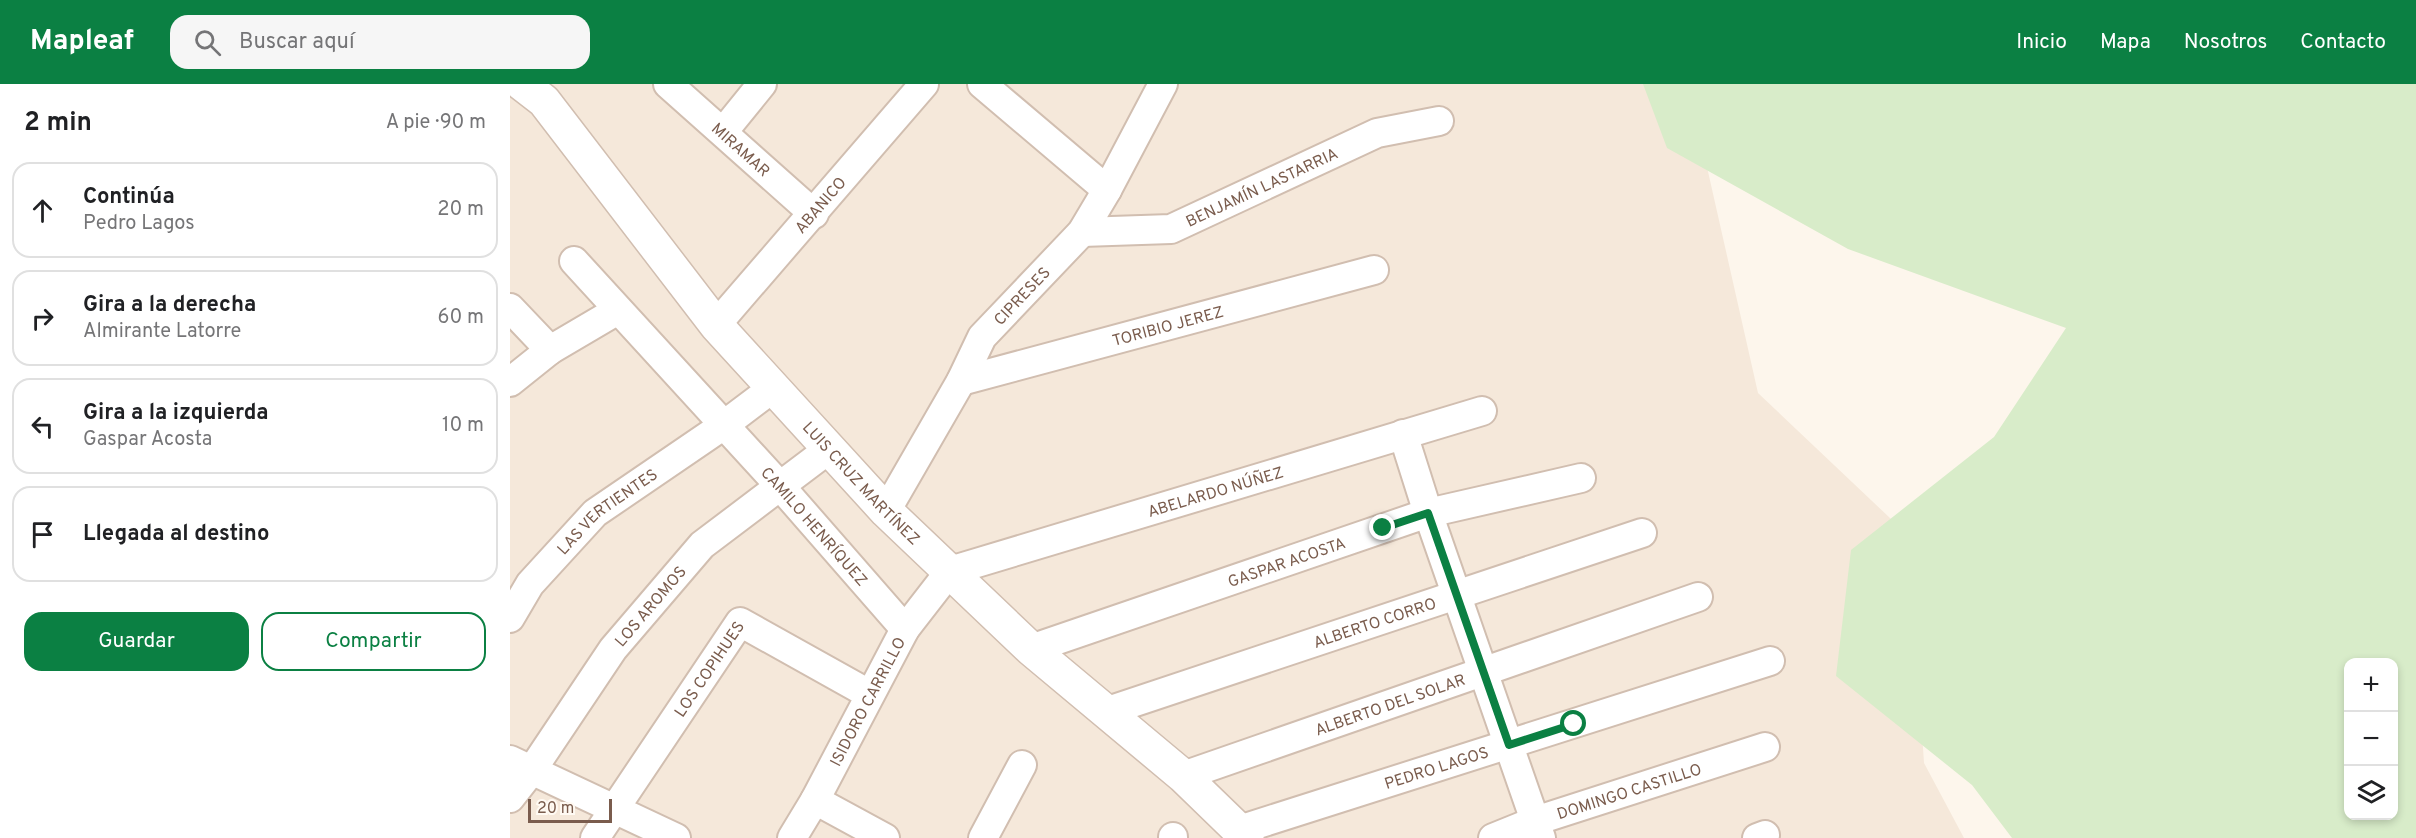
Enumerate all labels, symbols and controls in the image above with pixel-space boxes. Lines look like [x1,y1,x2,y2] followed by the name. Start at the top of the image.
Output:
[170,15,590,69] search box
[30,24,134,60] text: Mapleaf
[191,26,224,59] icon: search
[239,29,355,56] text: Buscar aquí
[2016,29,2067,56] text: Inicio
[2100,29,2151,56] text: Mapa
[2184,29,2267,56] text: Nosotros
[2300,29,2386,56] text: Contacto
[24,107,92,140] text: 2 min
[386,110,486,136] text: A pie · 90 m
[706,119,773,182] street label: MIRAMAR
[1183,144,1342,233] street label: BENJAMÍN LASTARRIA
[791,173,851,238] street label: ABANICO
[83,184,175,211] text: Continúa
[26,194,59,227] icon: ahead
[437,197,484,223] text: 20 m
[83,211,195,237] text: Pedro Lagos
[990,263,1055,330] street label: CIPRESES
[83,292,256,319] text: Gira a la derecha
[26,302,59,335] icon: right
[1110,303,1226,352] street label: TORIBIO JEREZ
[438,305,484,331] text: 60 m
[83,319,241,345] text: Almirante Latorre
[83,400,269,427] text: Gira a la izquierda
[26,410,59,443] icon: left
[442,413,484,439] text: 10 m
[797,418,923,550] street label: LUIS CRUZ MARTÍNEZ
[83,427,212,453] text: Gaspar Acosta
[1145,463,1286,523] street label: ABELARDO NÚÑEZ
[756,464,871,591] street label: CAMILO HENRÍQUEZ
[554,465,662,560] street label: LAS VERTIENTES
[1369,514,1395,540] route end
[26,518,59,551] icon: arrive
[83,521,269,548] text: Llegada al destino
[1226,534,1349,593] street label: GASPAR ACOSTA
[611,563,692,652] street label: LOS AROMOS
[1311,594,1439,654] street label: ALBERTO CORRO
[24,612,249,671] button: Guardar
[261,612,486,671] button: Compartir
[671,618,750,722] street label: LOS COPIHUES
[827,634,911,770] street label: ISIDORO CARRILLO
[2344,658,2398,820] map controls
[2344,658,2398,712] button: +
[1313,671,1468,741] street label: ALBERTO DEL SOLAR
[1560,710,1586,736] route start
[2344,712,2398,766] button: −
[1382,743,1491,795] street label: PEDRO LAGOS
[1555,760,1704,825] street label: DOMINGO CASTILLO
[2344,766,2398,820] button: layers
[528,796,612,824] scale bar
[537,799,574,819] text: 20 m

